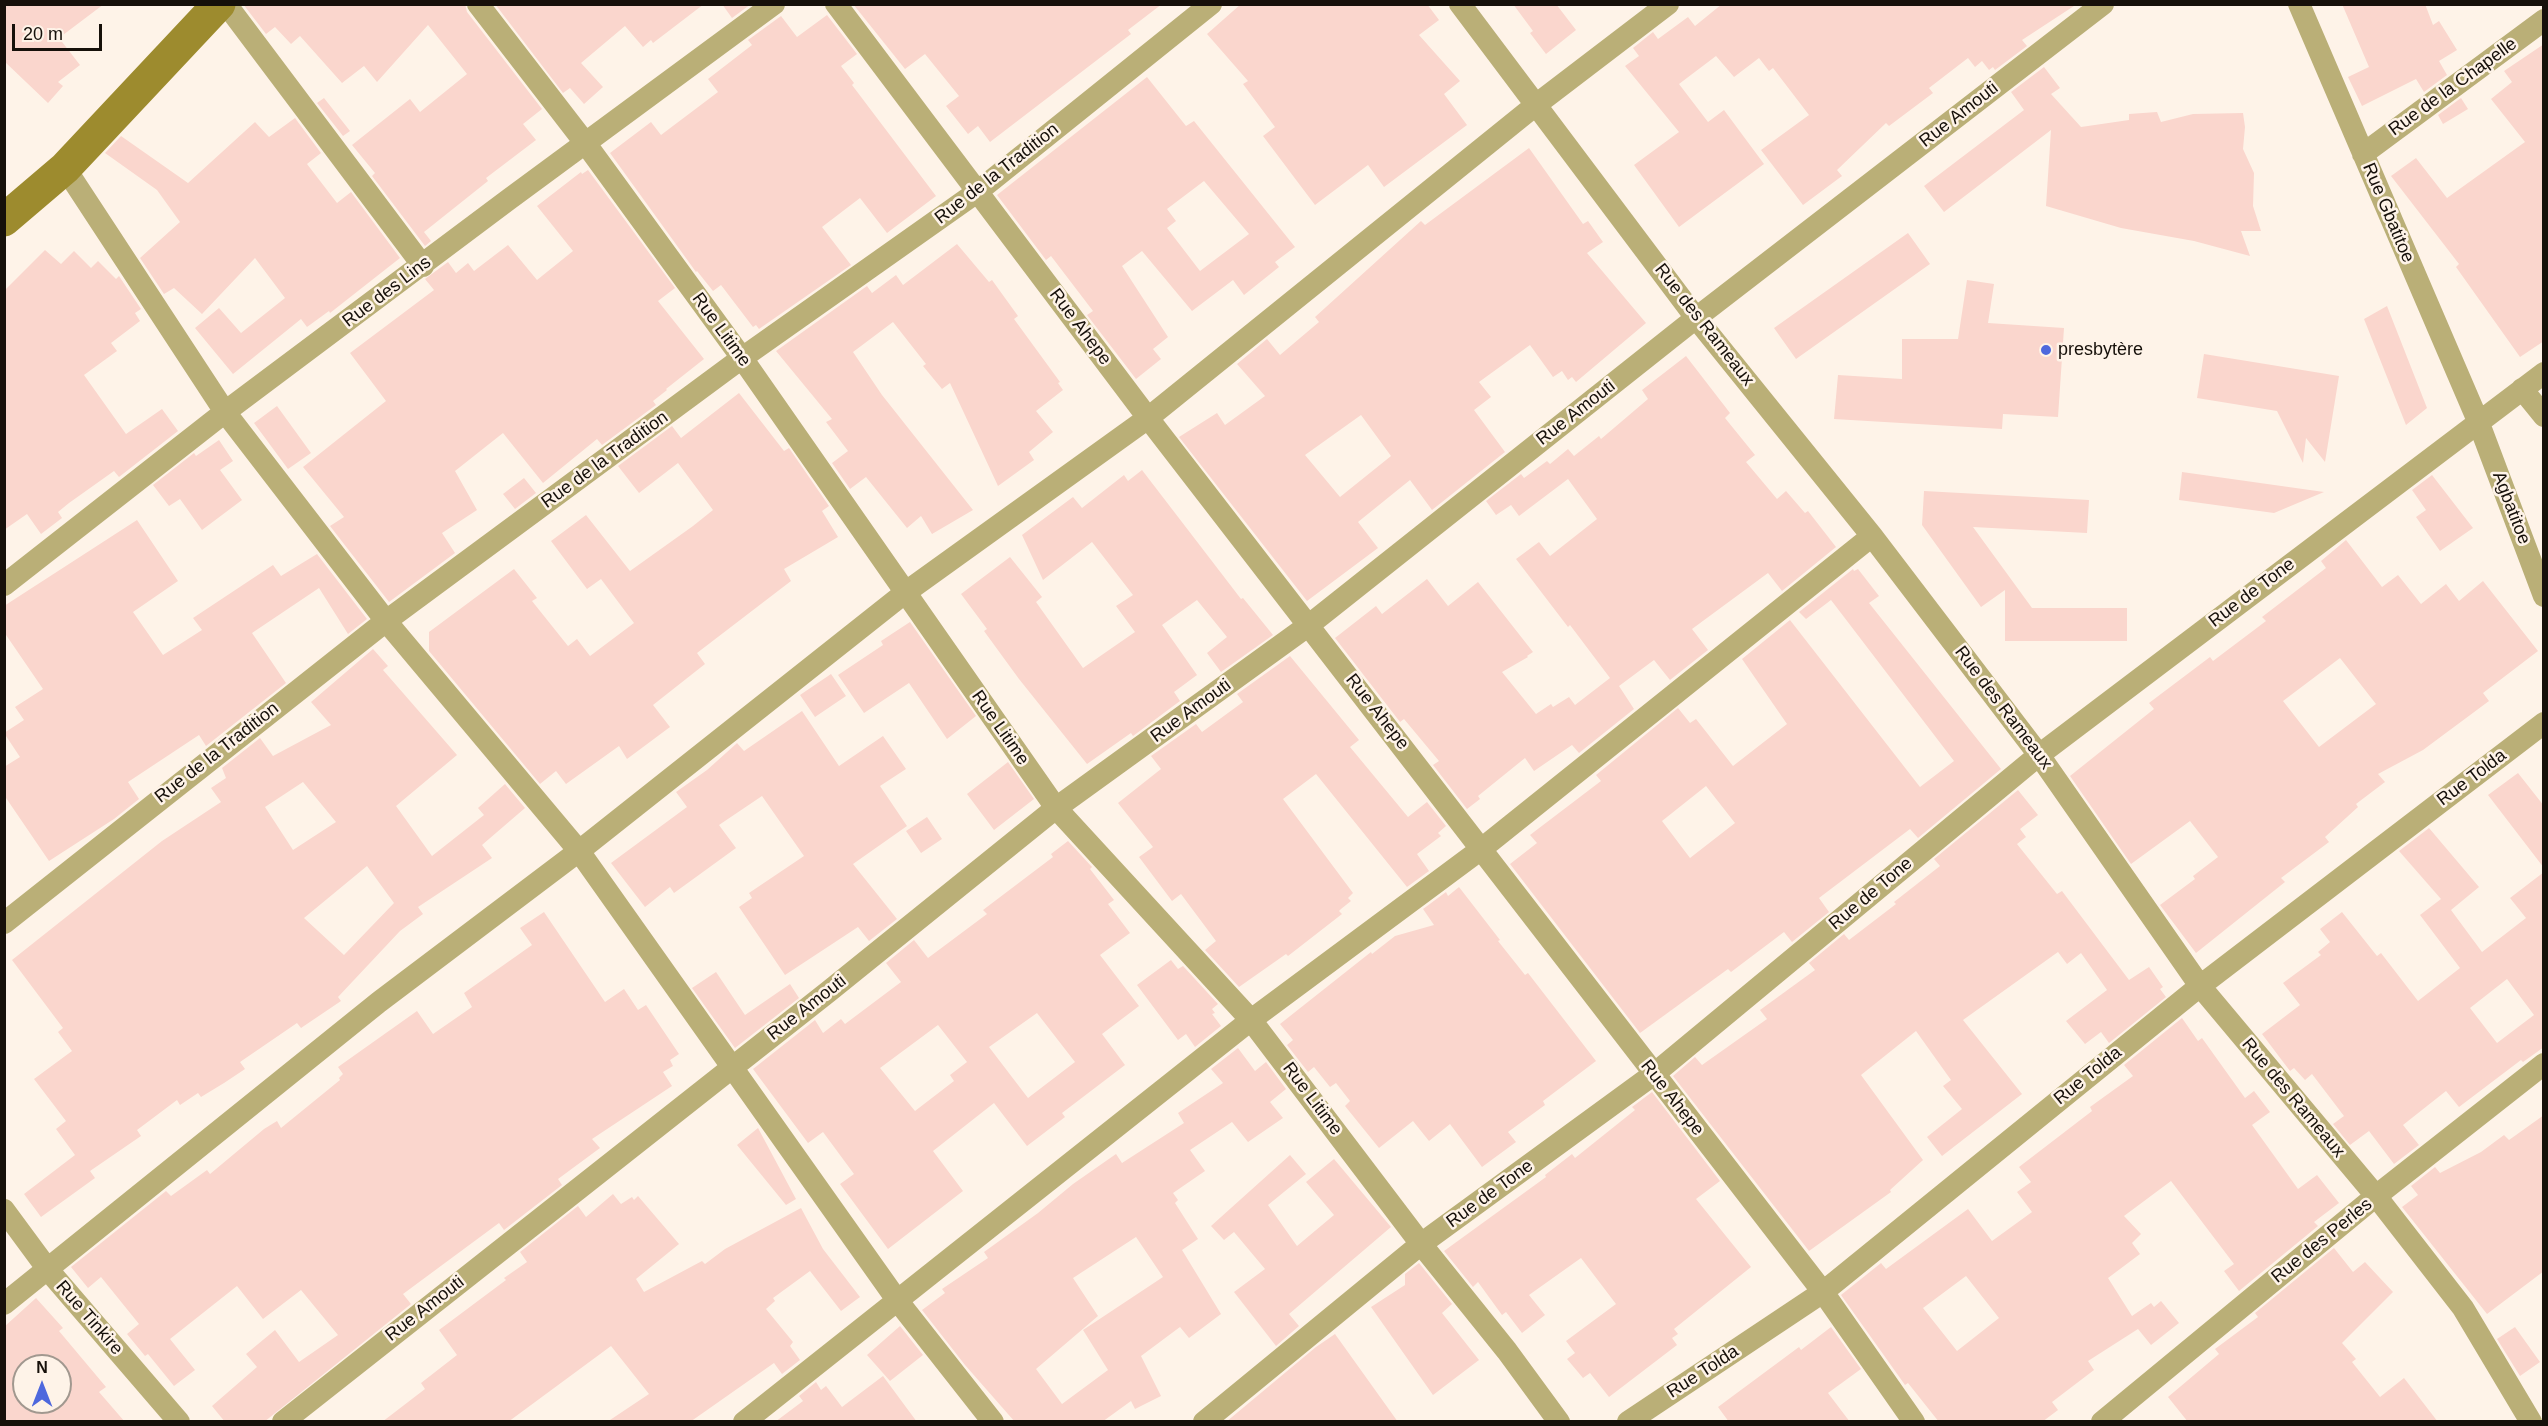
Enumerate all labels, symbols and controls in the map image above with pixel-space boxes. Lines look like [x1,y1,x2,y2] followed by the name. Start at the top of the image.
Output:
[15,12,105,50] scale bar
[23,24,63,44] text: 20 m
[2385,33,2521,141] street label: Rue de la Chapelle
[1915,78,2003,152] street label: Rue Amouti
[931,119,1063,229] street label: Rue de la Tradition
[2357,160,2419,266] street label: Rue Gbatitoe
[339,252,435,332] street label: Rue des Lins
[1650,260,1758,390] street label: Rue des Rameaux
[1044,285,1116,369] street label: Rue Ahepe
[687,289,755,371] street label: Rue Litime
[2058,339,2143,361] place label: presbytère
[2039,343,2053,357] marker: presbytère
[1532,376,1620,450] street label: Rue Amouti
[537,407,673,513] street label: Rue de la Tradition
[2487,469,2535,547] street label: Agbatitoe
[2205,554,2299,632] street label: Rue de Tone
[1950,642,2056,774] street label: Rue des Rameaux
[1341,670,1413,754] street label: Rue Ahepe
[1147,675,1235,747] street label: Rue Amouti
[966,687,1034,769] street label: Rue Litime
[151,698,283,808] street label: Rue de la Tradition
[2433,745,2511,811] street label: Rue Tolda
[1825,853,1917,935] street label: Rue de Tone
[763,971,851,1045] street label: Rue Amouti
[2237,1034,2349,1162] street label: Rue des Rameaux
[2050,1042,2126,1110] street label: Rue Tolda
[1636,1056,1708,1140] street label: Rue Ahepe
[1277,1058,1347,1140] street label: Rue Litime
[1442,1155,1538,1233] street label: Rue de Tone
[2267,1194,2377,1288] street label: Rue des Perles
[381,1272,469,1346] street label: Rue Amouti
[51,1276,127,1360] street label: Rue Tinkire
[1663,1341,1743,1403] street label: Rue Tolda
[12,1354,72,1414] north arrow
[36,1359,48,1376] text: N

